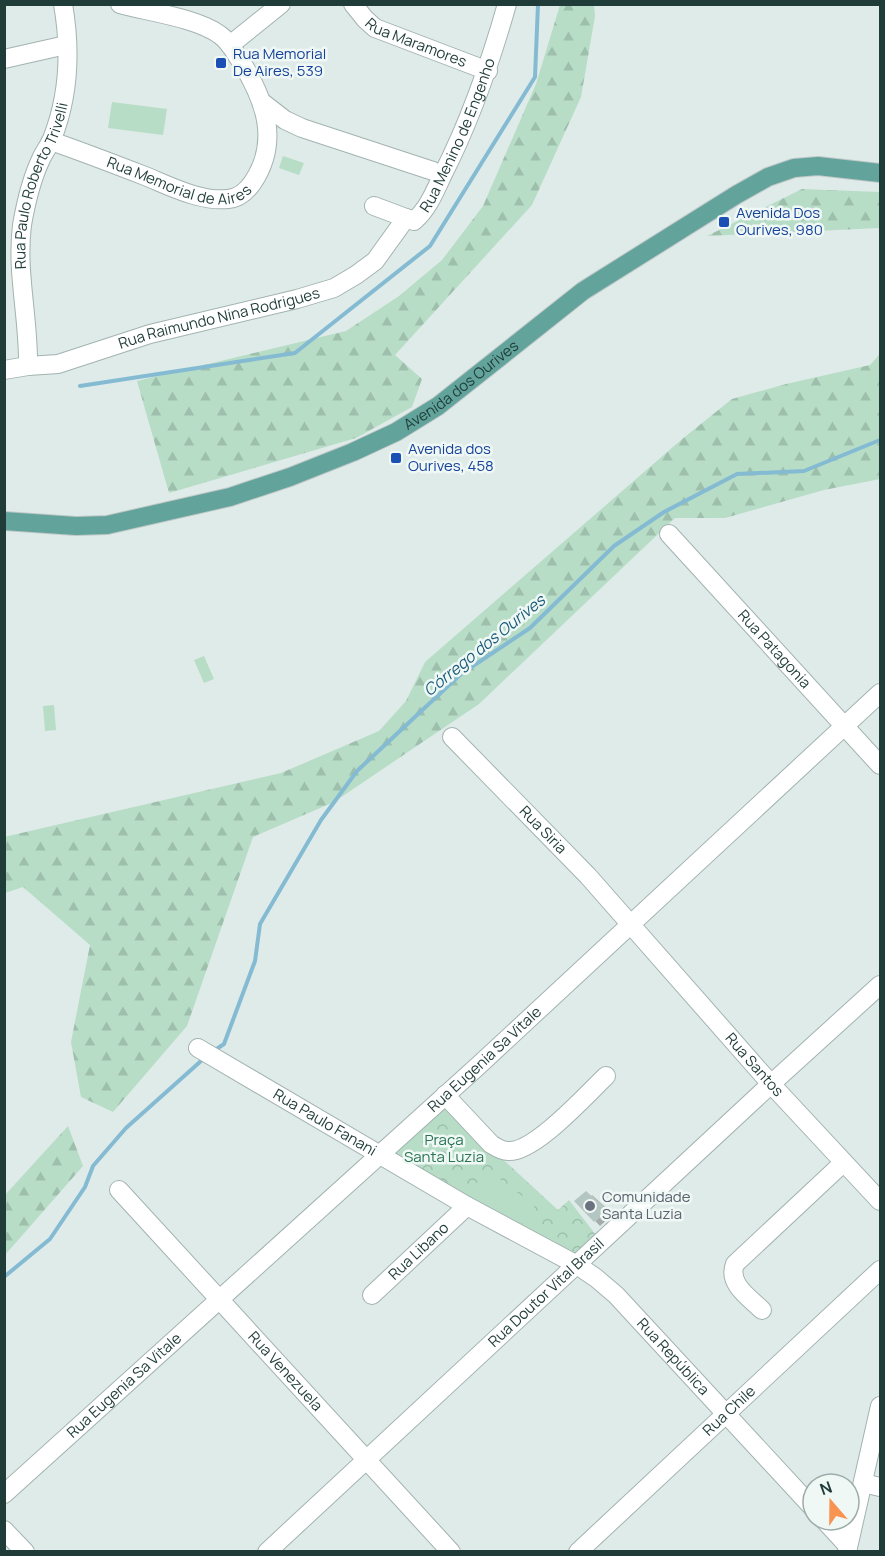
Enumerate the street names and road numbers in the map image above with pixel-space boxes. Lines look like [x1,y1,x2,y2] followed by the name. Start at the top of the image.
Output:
[361,13,470,72] street label: Rua Maramores
[414,55,500,216] street label: Rua Menino de Engenho
[9,100,73,270] street label: Rua Paulo Roberto Trivelli
[104,151,256,209] street label: Rua Memorial de Aires
[116,282,322,354] street label: Rua Raimundo Nina Rodrigues
[399,335,523,435] street label: Avenida dos Ourives
[733,605,816,693] street label: Rua Patagonia
[515,801,572,858] street label: Rua Siria
[423,1001,546,1117] street label: Rua Eugenia Sa Vitale
[721,1028,789,1101] street label: Rua Santos
[269,1083,381,1161] street label: Rua Paulo Fanani
[383,1217,453,1284] street label: Rua Libano
[483,1233,608,1352] street label: Rua Doutor Vital Brasil
[632,1313,714,1399] street label: Rua República
[244,1326,328,1415] street label: Rua Venezuela
[62,1328,186,1442] street label: Rua Eugenia Sa Vitale
[698,1380,760,1440] street label: Rua Chile

